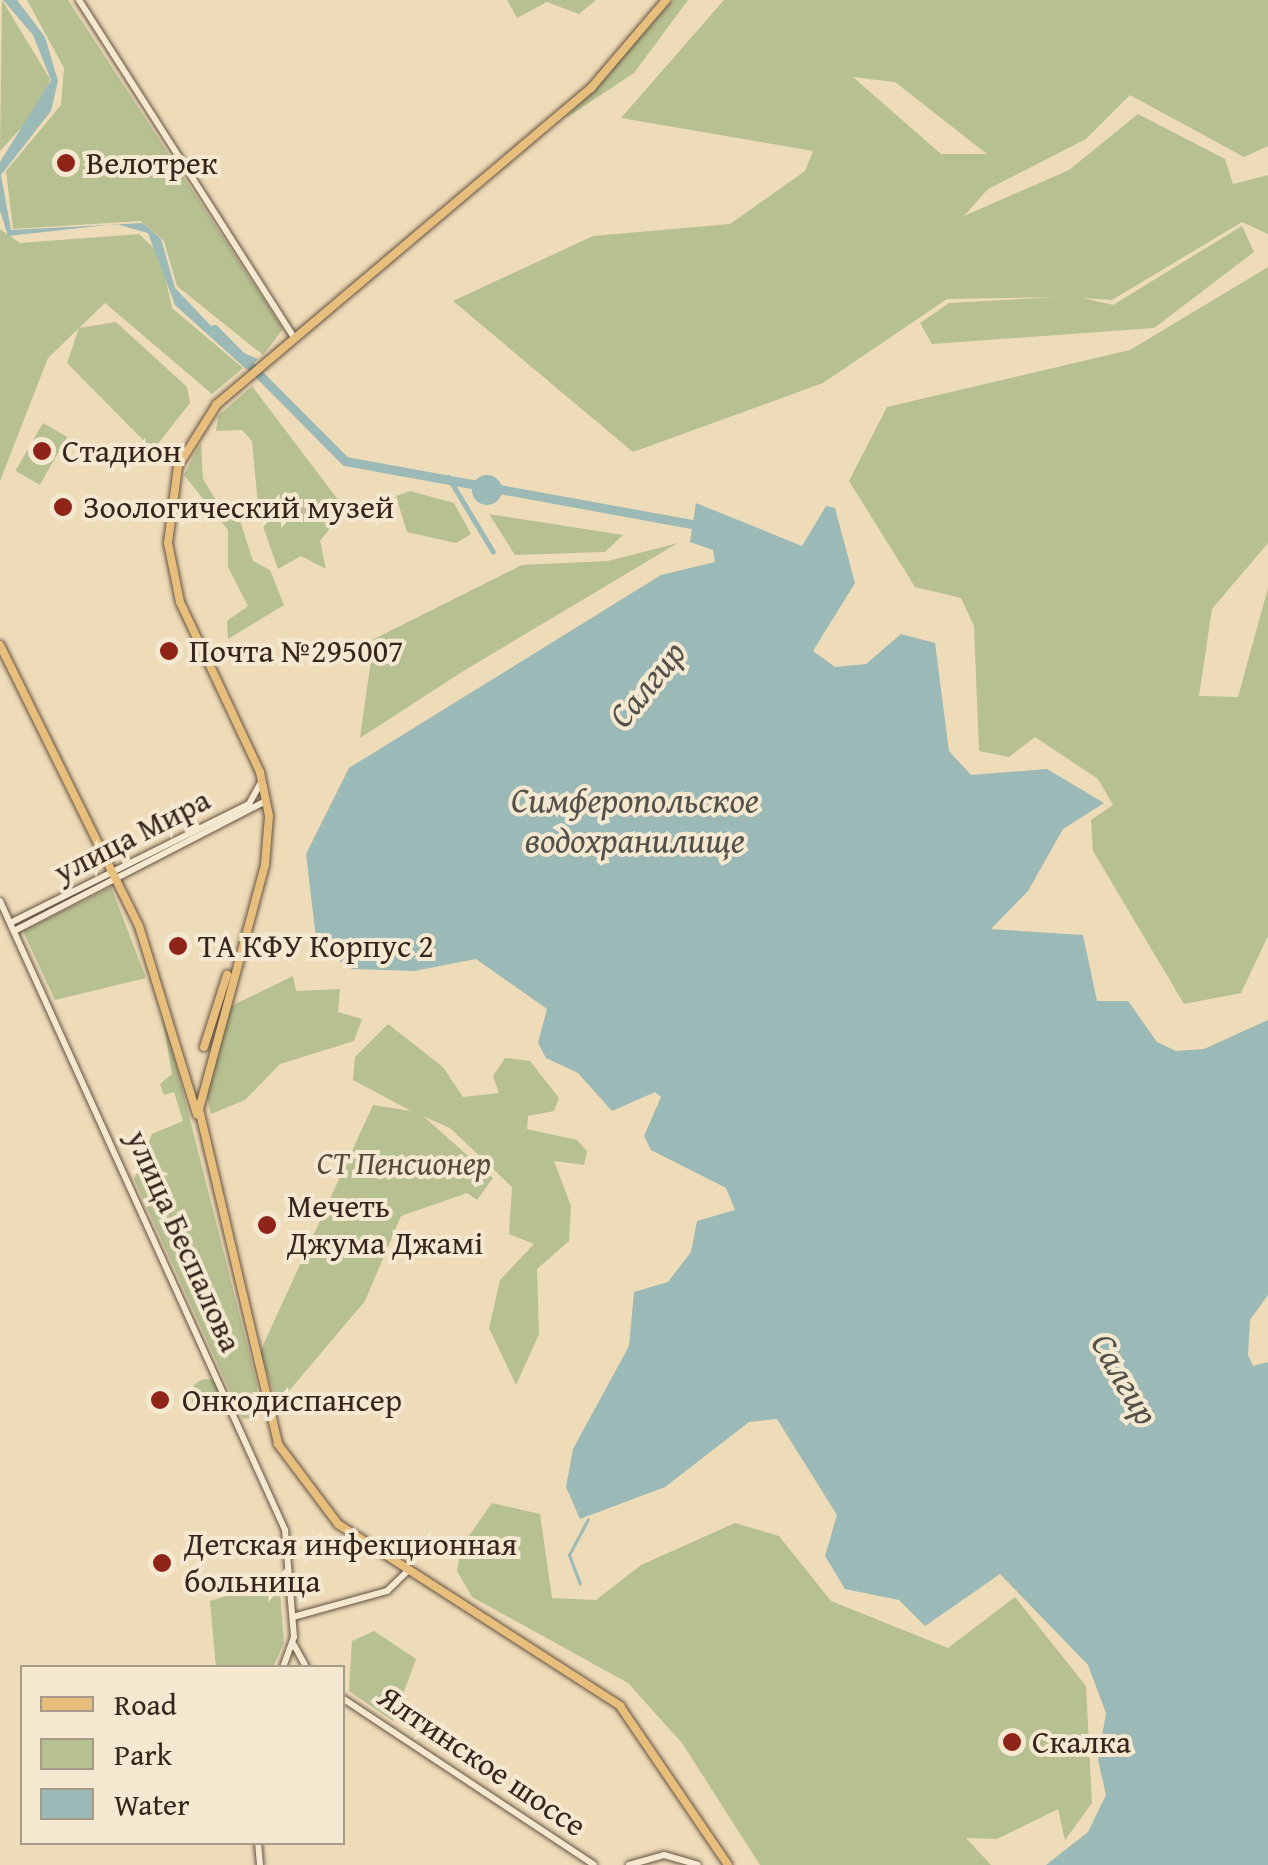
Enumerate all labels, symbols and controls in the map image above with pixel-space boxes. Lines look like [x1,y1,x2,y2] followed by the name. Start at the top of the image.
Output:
[86,144,218,182] place label: Велотрек
[55,152,77,174] marker: Велотрек
[62,432,181,470] place label: Стадион
[31,440,53,462] marker: Стадион
[83,488,394,526] place label: Зоологический музей
[52,496,74,518] marker: Зоологический музей
[189,632,403,670] place label: Почта №295007
[599,632,695,736] water label: Салгир
[158,640,180,662] marker: Почта №295007
[511,779,759,861] water label: Симферопольское водохранилище
[48,780,216,892] street label: улица Мира
[198,927,434,965] place label: ТА КФУ Корпус 2
[167,935,189,957] marker: ТА КФУ Корпус 2
[118,1124,250,1358] street label: улица Беспалова
[317,1144,491,1182] park label: СТ Пенсионер
[287,1188,483,1263] place label: Мечеть Джума Джамі
[256,1214,278,1236] marker: Мечеть Джума Джамі
[1082,1326,1168,1432] water label: Салгир
[182,1381,402,1419] place label: Онкодиспансер
[147,1387,173,1413] marker: Онкодиспансер
[184,1526,517,1601] place label: Детская инфекционная больница
[149,1550,175,1576] marker: Детская инфекционная больница
[20,1665,345,1845] legend
[371,1677,593,1845] street label: Ялтинское шоссе
[114,1682,177,1726] text: Road
[1032,1723,1131,1761] place label: Скалка
[1001,1731,1023,1753] marker: Скалка
[114,1732,172,1776] text: Park
[114,1782,190,1826] text: Water

